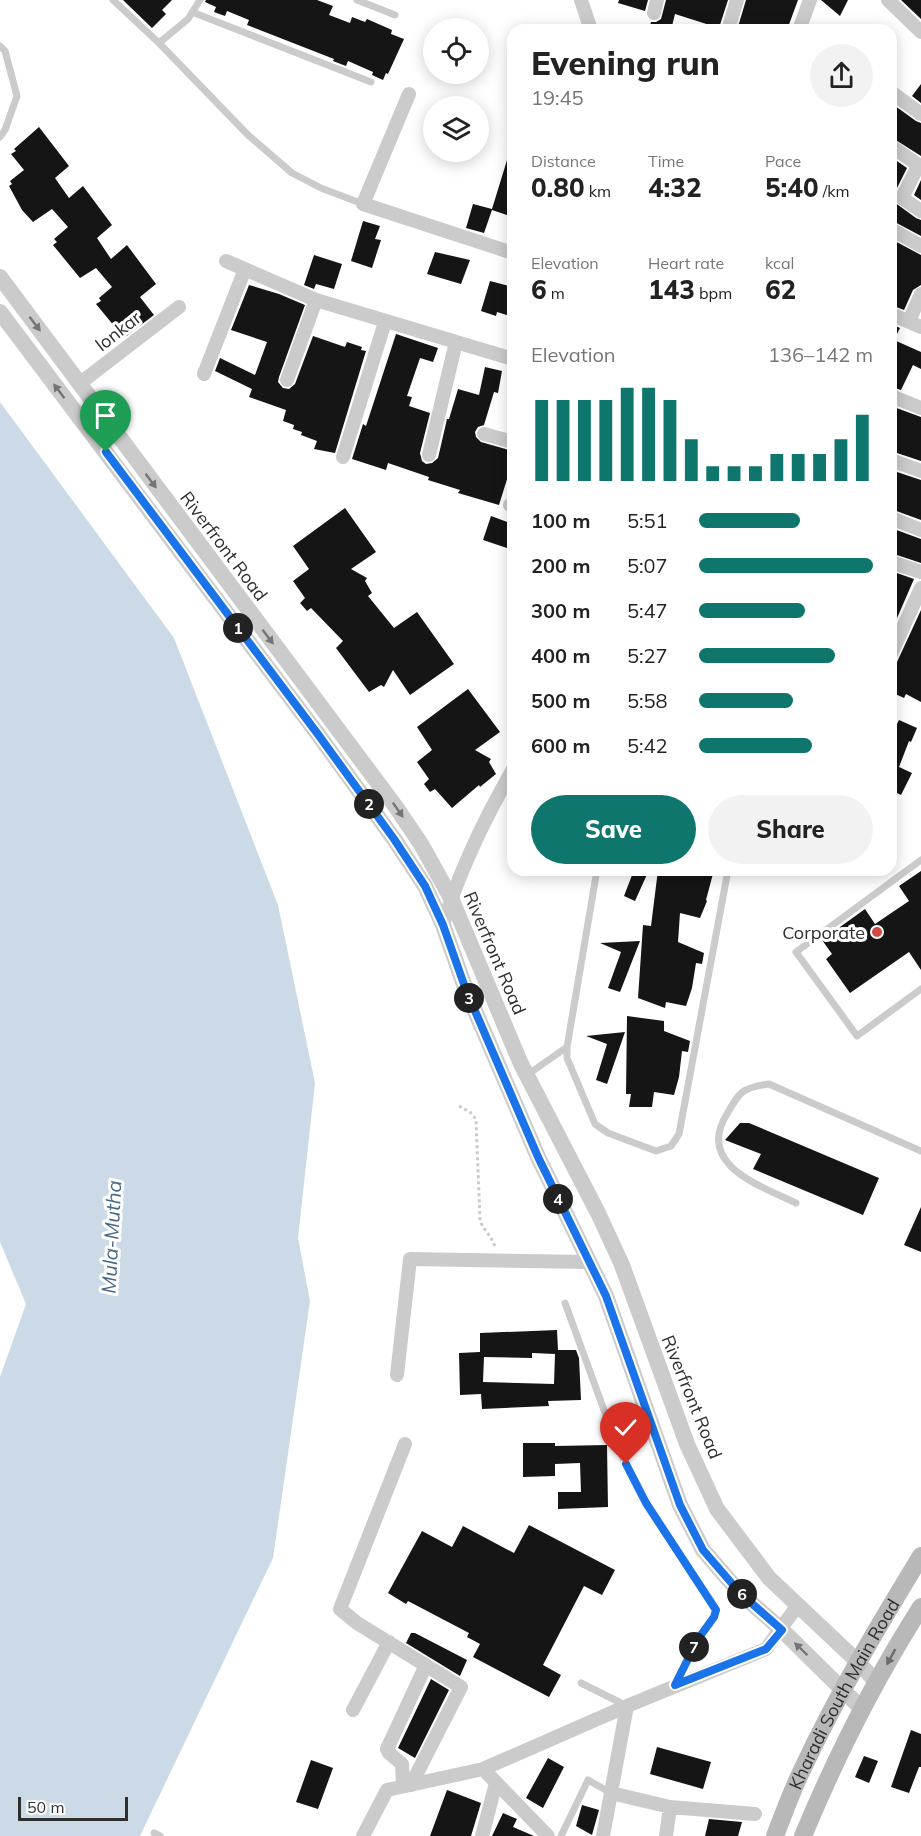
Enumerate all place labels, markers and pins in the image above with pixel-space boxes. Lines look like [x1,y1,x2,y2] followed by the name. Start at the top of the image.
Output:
[80,390,131,452] pin
[223,613,253,643] pin: 1
[354,789,384,819] pin: 2
[782,921,865,944] place label: Corporate
[870,925,884,939] marker: Corporate
[454,983,484,1013] pin: 3
[543,1184,573,1214] pin: 4
[600,1402,651,1464] pin
[727,1579,757,1609] pin: 6
[679,1632,709,1662] pin: 7

